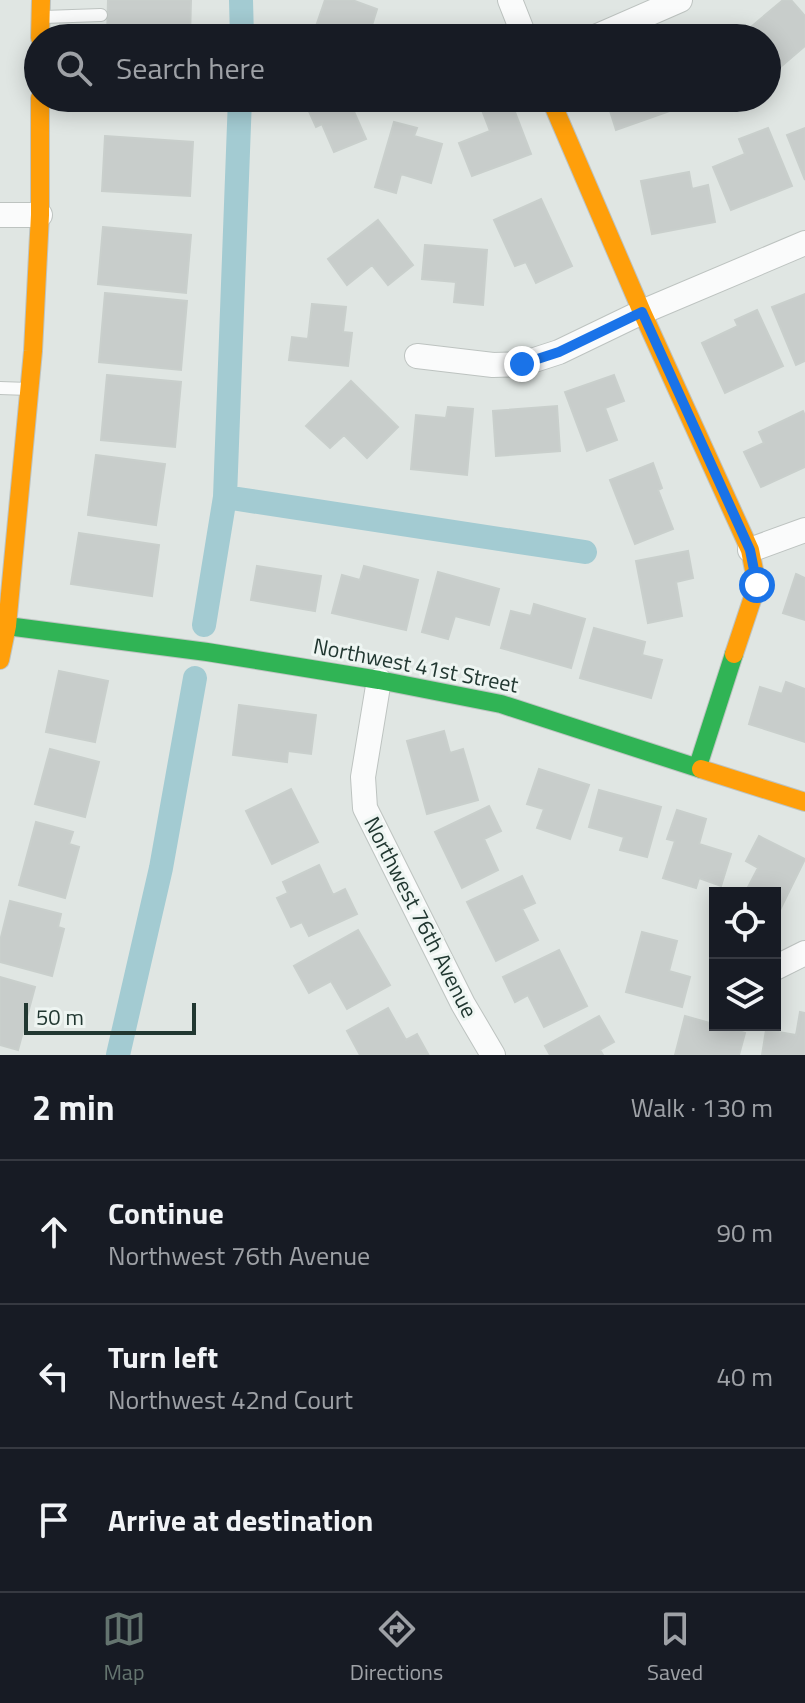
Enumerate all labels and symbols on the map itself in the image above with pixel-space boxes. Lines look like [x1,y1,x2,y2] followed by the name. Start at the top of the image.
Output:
[504,346,540,382] route end
[739,567,775,603] route start
[311,628,522,702] street label: Northwest 41st Street
[356,810,486,1024] street label: Northwest 76th Avenue
[24,999,196,1035] scale bar

